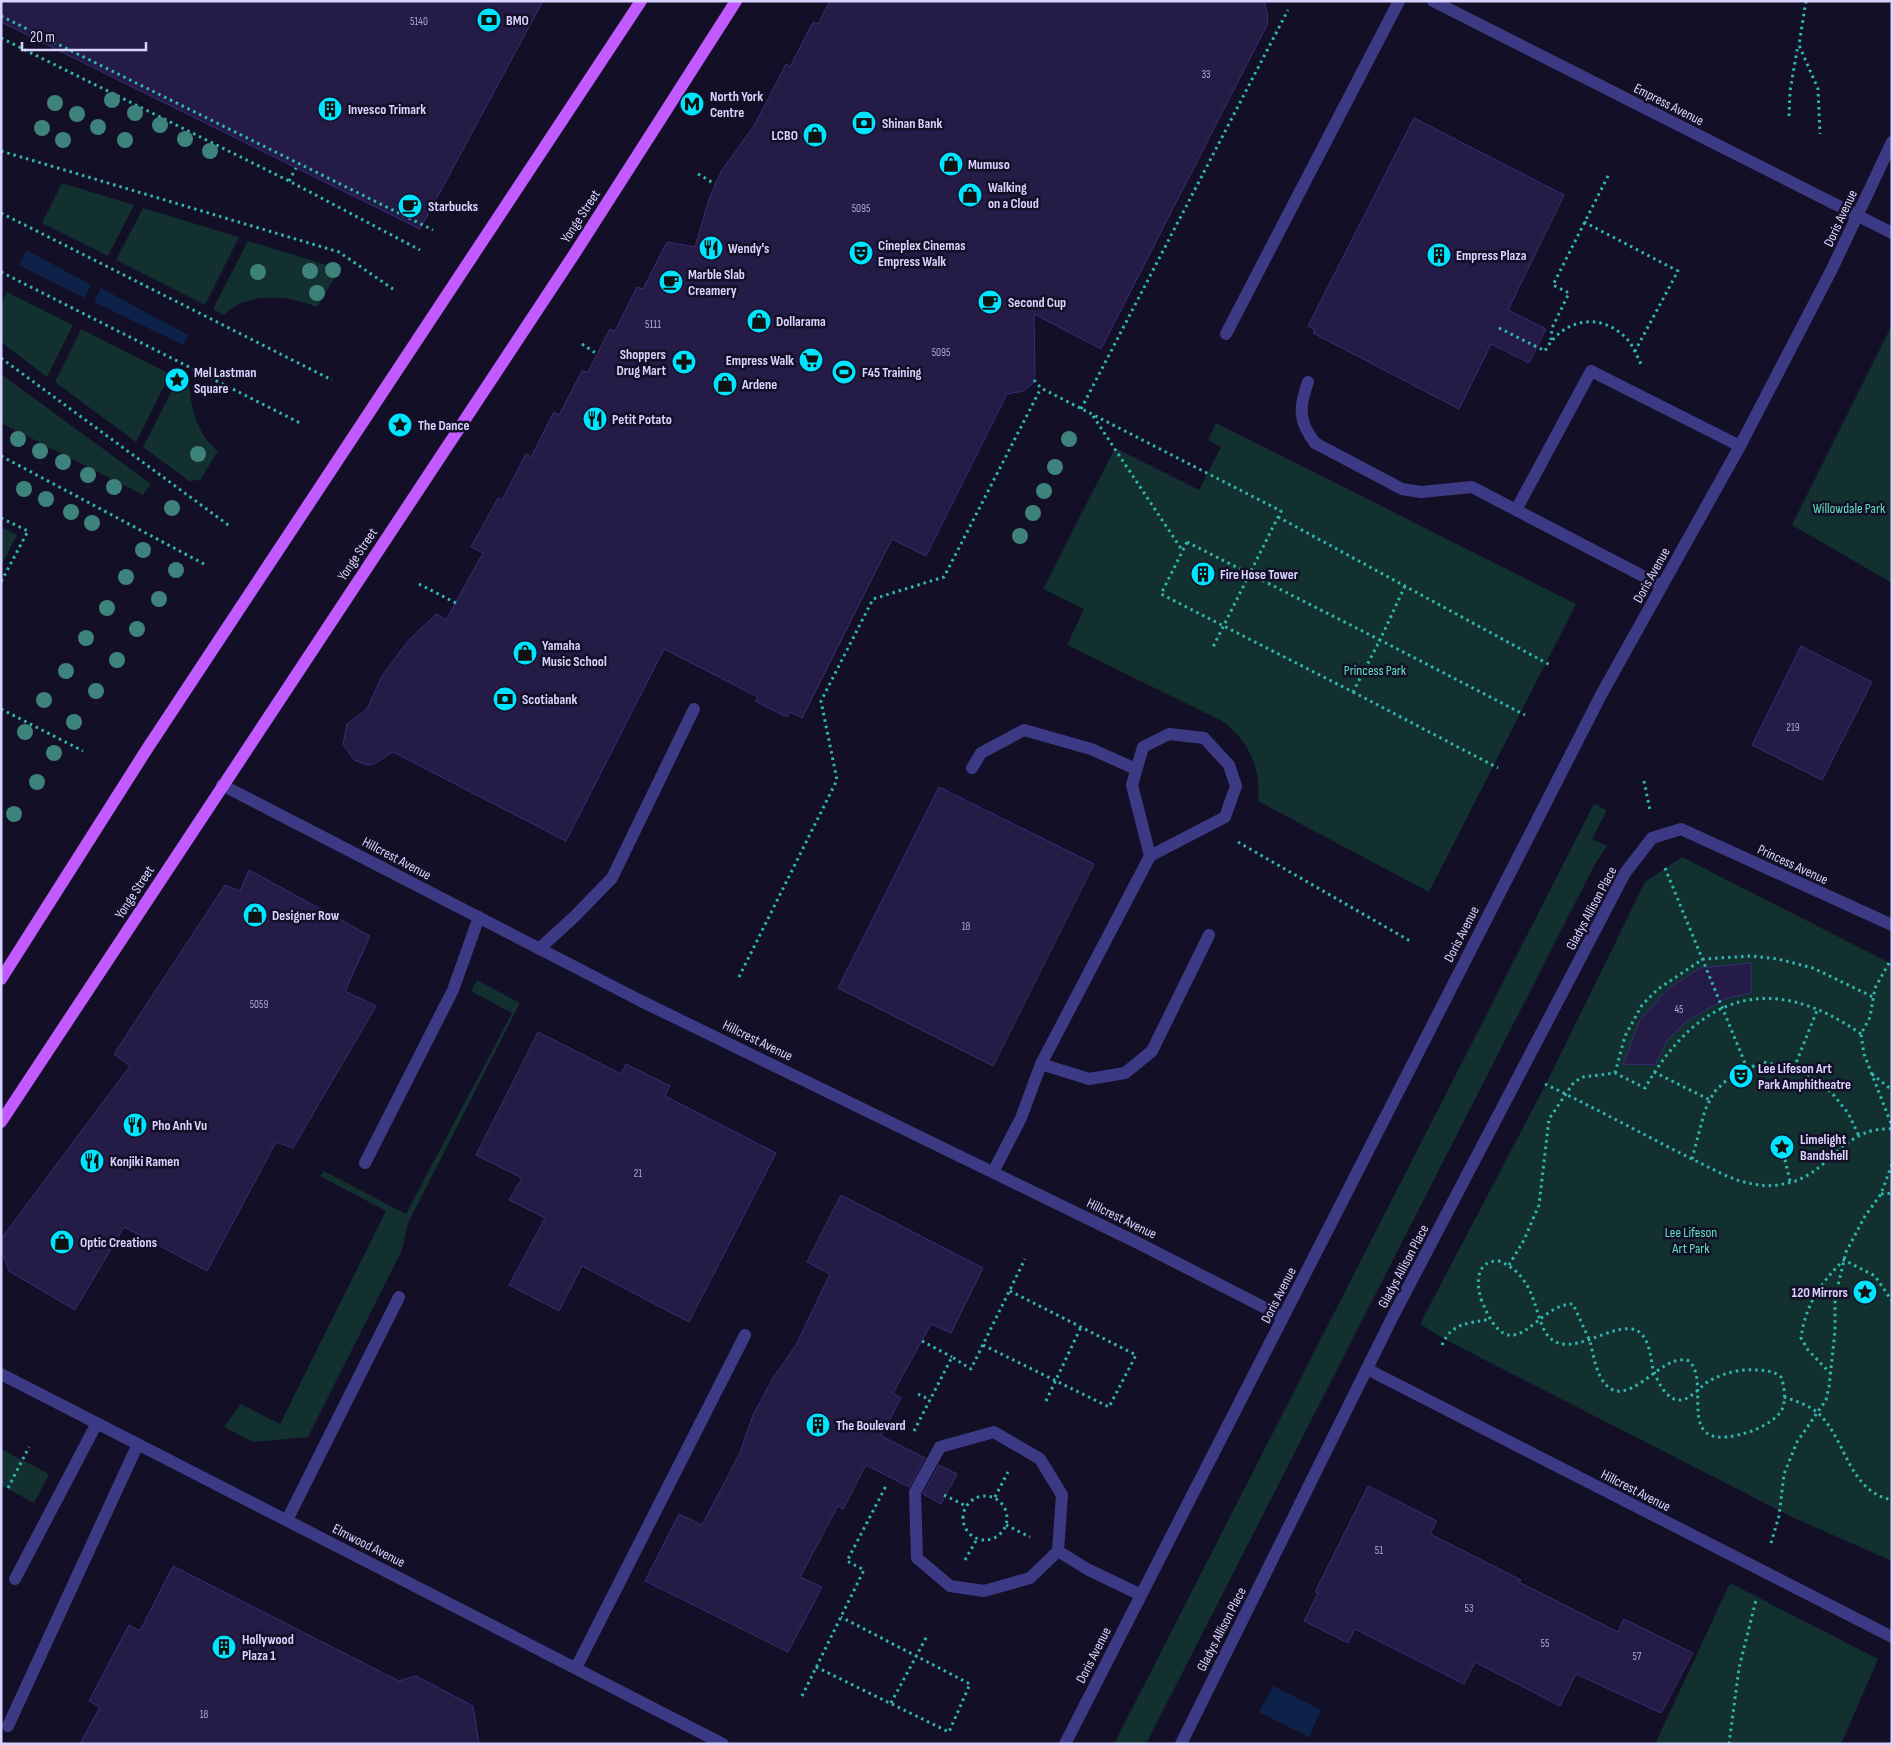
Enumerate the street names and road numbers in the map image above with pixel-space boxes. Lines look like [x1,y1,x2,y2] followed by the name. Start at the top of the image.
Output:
[1631,80,1707,129] street label: Empress Avenue
[557,187,604,246] street label: Yonge Street
[1820,187,1861,249] street label: Doris Avenue
[334,525,381,584] street label: Yonge Street
[1629,545,1674,606] street label: Doris Avenue
[359,833,434,884] street label: Hillcrest Avenue
[1755,841,1831,888] street label: Princess Avenue
[111,863,158,922] street label: Yonge Street
[1562,864,1621,953] street label: Gladys Allison Place
[1440,903,1483,965] street label: Doris Avenue
[720,1016,795,1065] street label: Hillcrest Avenue
[1084,1194,1159,1243] street label: Hillcrest Avenue
[1374,1222,1433,1311] street label: Gladys Allison Place
[1257,1264,1300,1326] street label: Doris Avenue
[1598,1466,1673,1515] street label: Hillcrest Avenue
[330,1520,408,1571] street label: Elmwood Avenue
[1193,1584,1250,1674] street label: Gladys Allison Place
[1072,1624,1115,1686] street label: Doris Avenue

